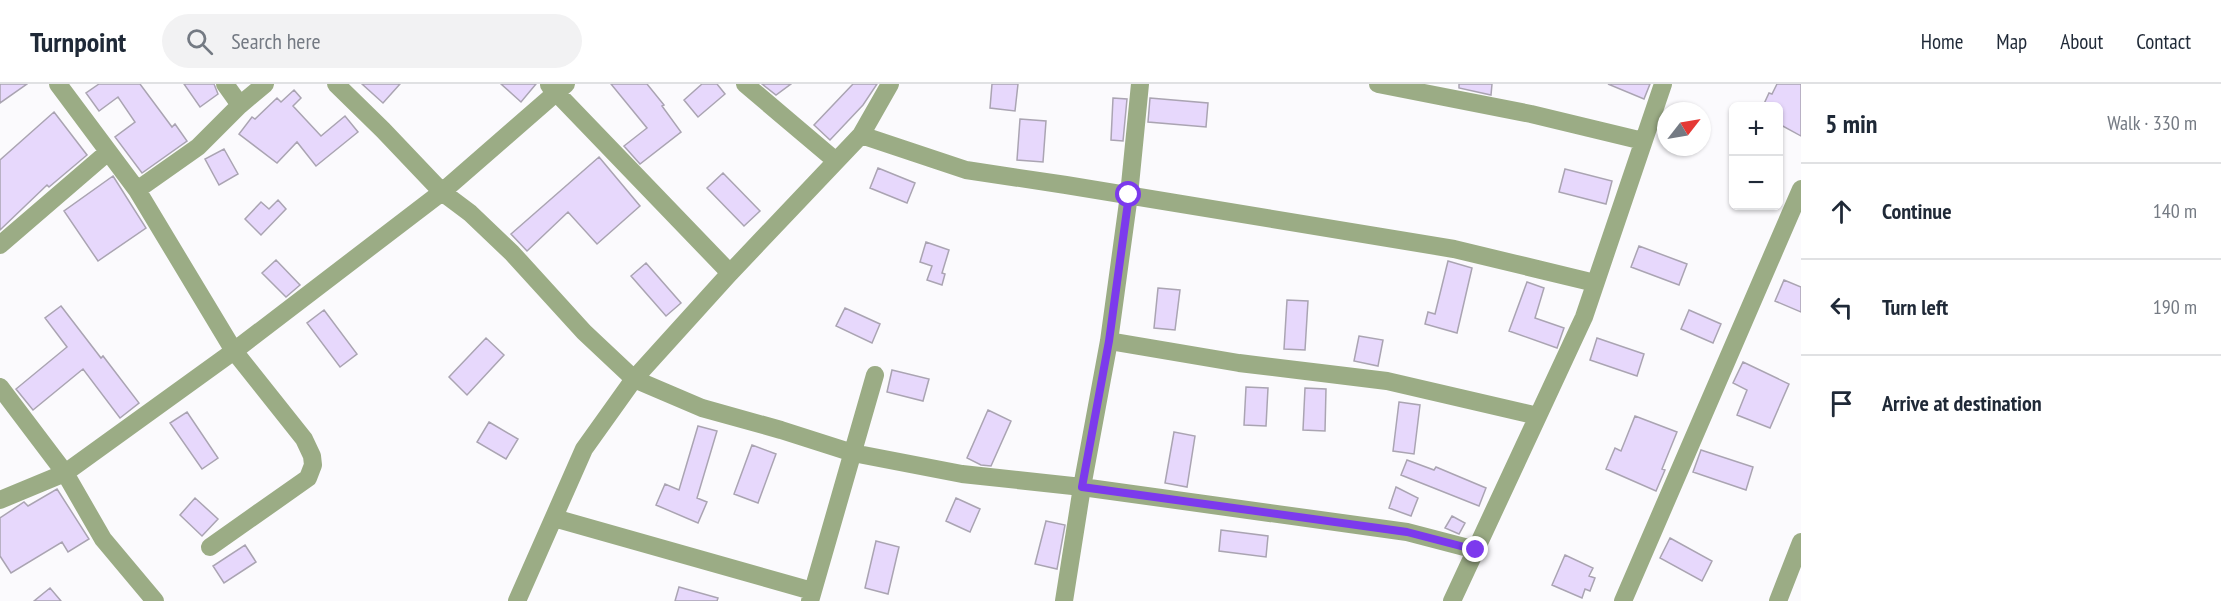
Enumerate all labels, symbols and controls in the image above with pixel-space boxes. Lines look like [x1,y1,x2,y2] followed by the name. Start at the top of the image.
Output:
[162,14,582,68] search box
[30,23,126,60] text: Turnpoint
[183,25,216,58] icon: search
[231,27,321,55] text: Search here
[1921,28,1963,55] text: Home
[1996,28,2027,55] text: Map
[2060,28,2103,55] text: About
[2136,28,2191,55] text: Contact
[1657,102,1711,156] north arrow
[1729,102,1783,210] map controls
[1729,102,1783,156] button: +
[1825,107,1878,140] text: 5 min
[2107,110,2197,136] text: Walk · 330 m
[1729,156,1783,210] button: −
[1115,181,1141,207] route start
[1825,195,1858,228] icon: ahead
[1882,197,1952,225] text: Continue
[2153,198,2197,224] text: 140 m
[1825,291,1858,324] icon: left
[1882,293,1948,321] text: Turn left
[2153,294,2197,320] text: 190 m
[1825,387,1858,420] icon: arrive
[1882,389,2042,417] text: Arrive at destination
[1462,536,1488,562] route end

